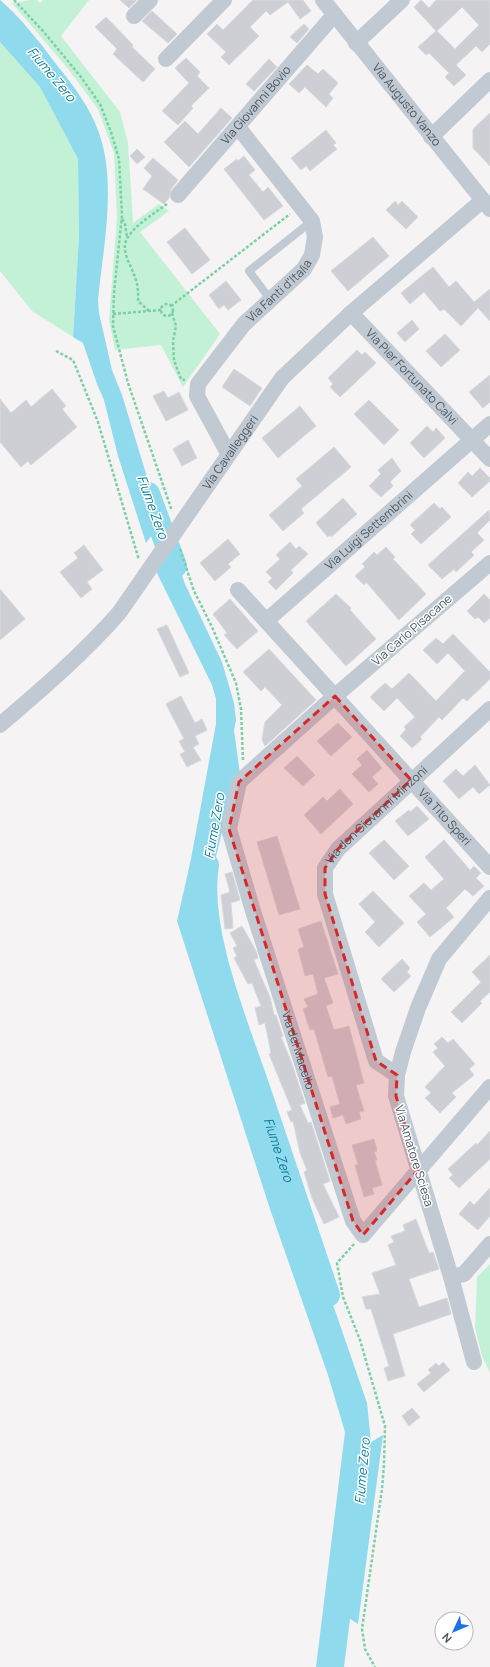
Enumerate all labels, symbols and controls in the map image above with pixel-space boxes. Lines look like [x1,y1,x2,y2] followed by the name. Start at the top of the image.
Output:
[24,43,81,106] water label: Fiume Zero
[369,59,445,149] street label: Via Augusto Vanzo
[217,62,294,148] street label: Via Giovanni Bovio
[242,256,316,326] street label: Via Fanti d'Italia
[362,325,462,428] street label: Via Pier Fortunato Calvi
[198,411,262,493] street label: Via Cavalleggeri
[133,473,173,542] water label: Fiume Zero
[321,487,416,573] street label: Via Luigi Settembrini
[368,590,455,669] street label: Via Carlo Pisacane
[321,762,431,867] street label: Via don Giovanni Minzoni
[415,785,475,849] street label: Via Tito Speri
[199,790,229,860] water label: Fiume Zero
[278,1009,319,1091] street label: Via del Macello
[391,1103,438,1209] street label: Via Amatore Sciesa
[260,1115,298,1185] water label: Fiume Zero
[350,1436,374,1505] water label: Fiume Zero
[434,1611,474,1651] north arrow
[438,1630,455,1646] text: N

